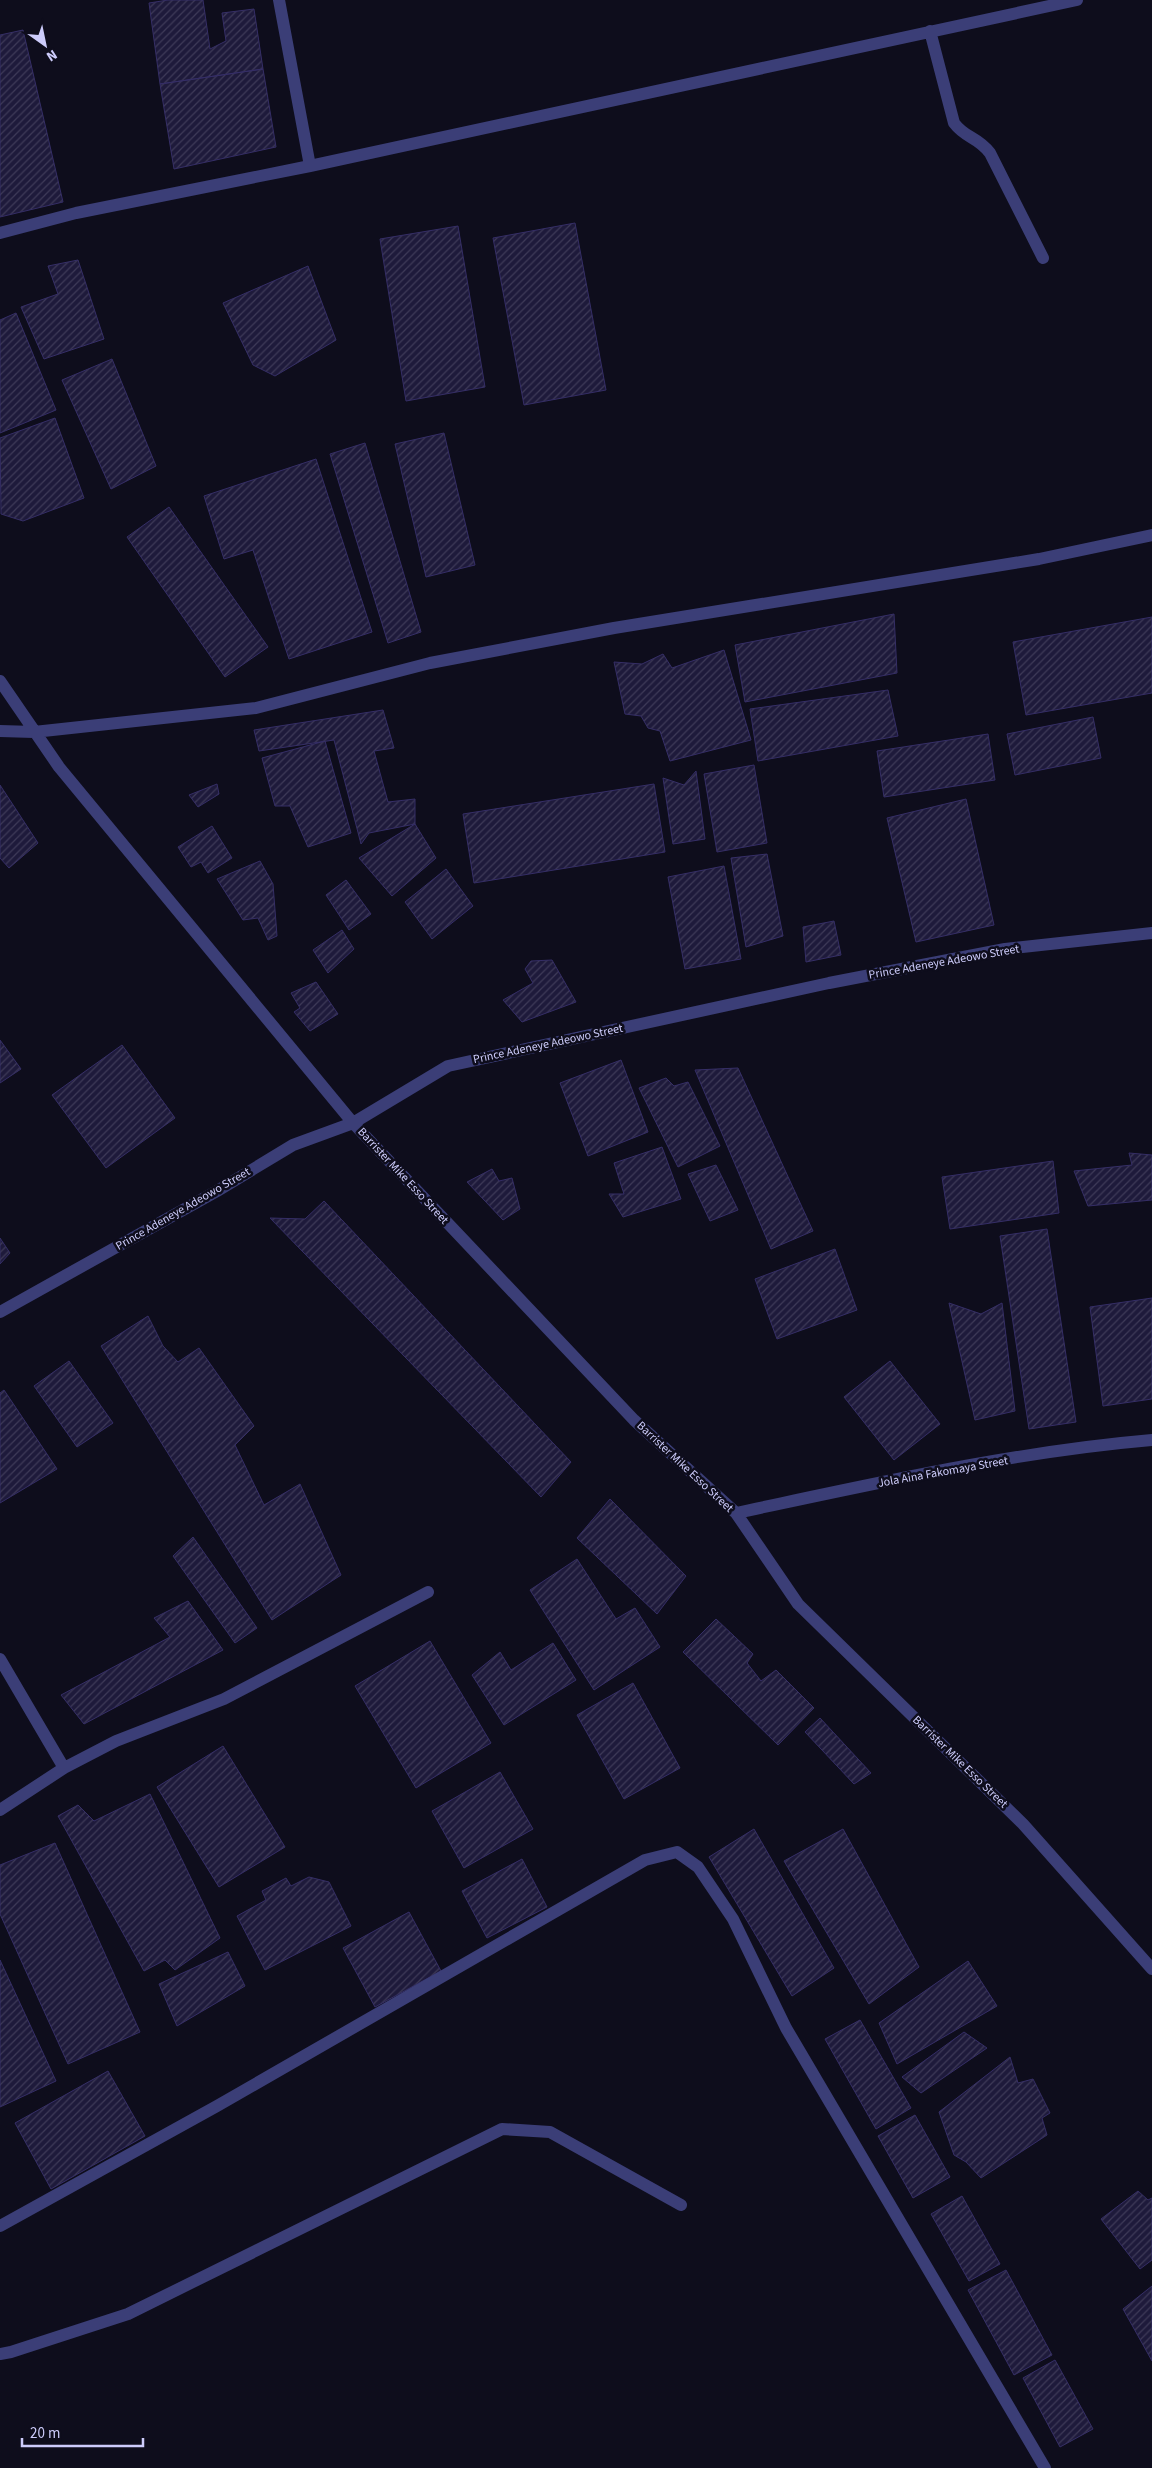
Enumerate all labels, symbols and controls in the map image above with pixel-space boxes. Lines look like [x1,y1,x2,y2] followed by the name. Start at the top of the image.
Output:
[20,20,70,70] north arrow
[42,44,61,66] text: N
[867,940,1021,984] street label: Prince Adeneye Adeowo Street
[471,1020,625,1068] street label: Prince Adeneye Adeowo Street
[354,1124,452,1228] street label: Barrister Mike Esso Street
[113,1163,253,1255] street label: Prince Adeneye Adeowo Street
[633,1418,737,1516] street label: Barrister Mike Esso Street
[877,1452,1009,1492] street label: Jola Aina Fakomaya Street
[909,1712,1011,1812] street label: Barrister Mike Esso Street
[22,2416,144,2448] scale bar
[30,2423,60,2444] text: 20 m

